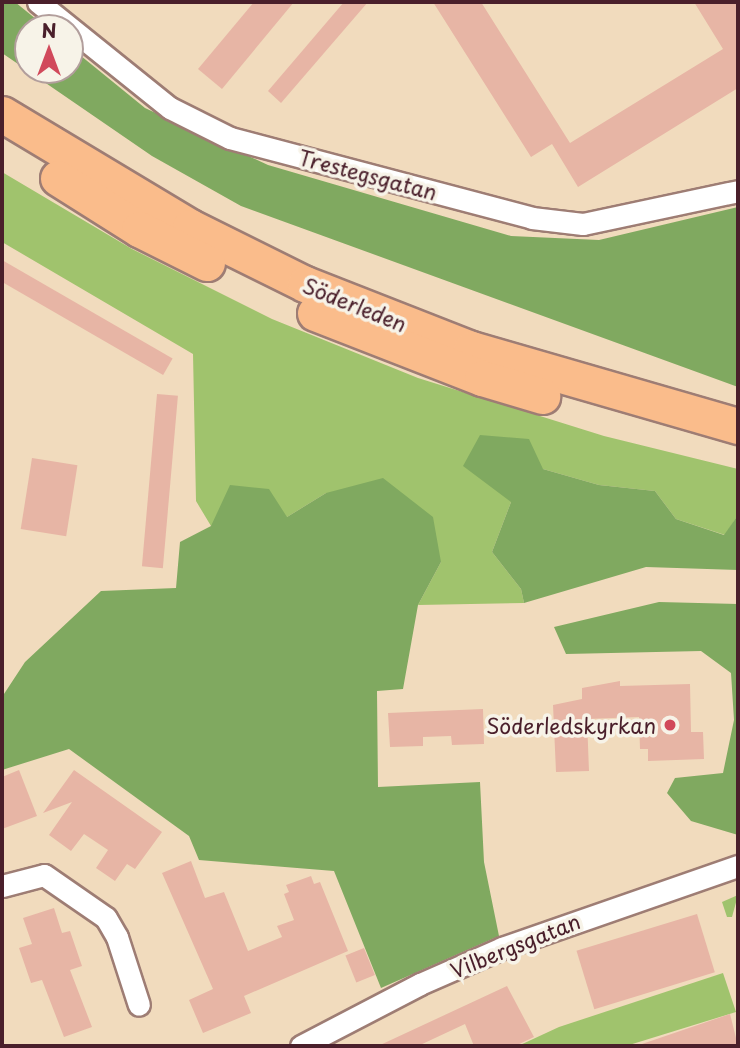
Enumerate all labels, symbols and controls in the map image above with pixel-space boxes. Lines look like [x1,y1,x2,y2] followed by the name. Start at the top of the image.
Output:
[14,14,84,84] north arrow
[41,16,57,44] text: N
[296,143,440,205] street label: Trestegsgatan
[299,272,411,336] street label: Söderleden
[486,712,656,738] place label: Söderledskyrkan
[662,717,678,733] marker: Söderledskyrkan
[446,908,584,982] street label: Vilbergsgatan

